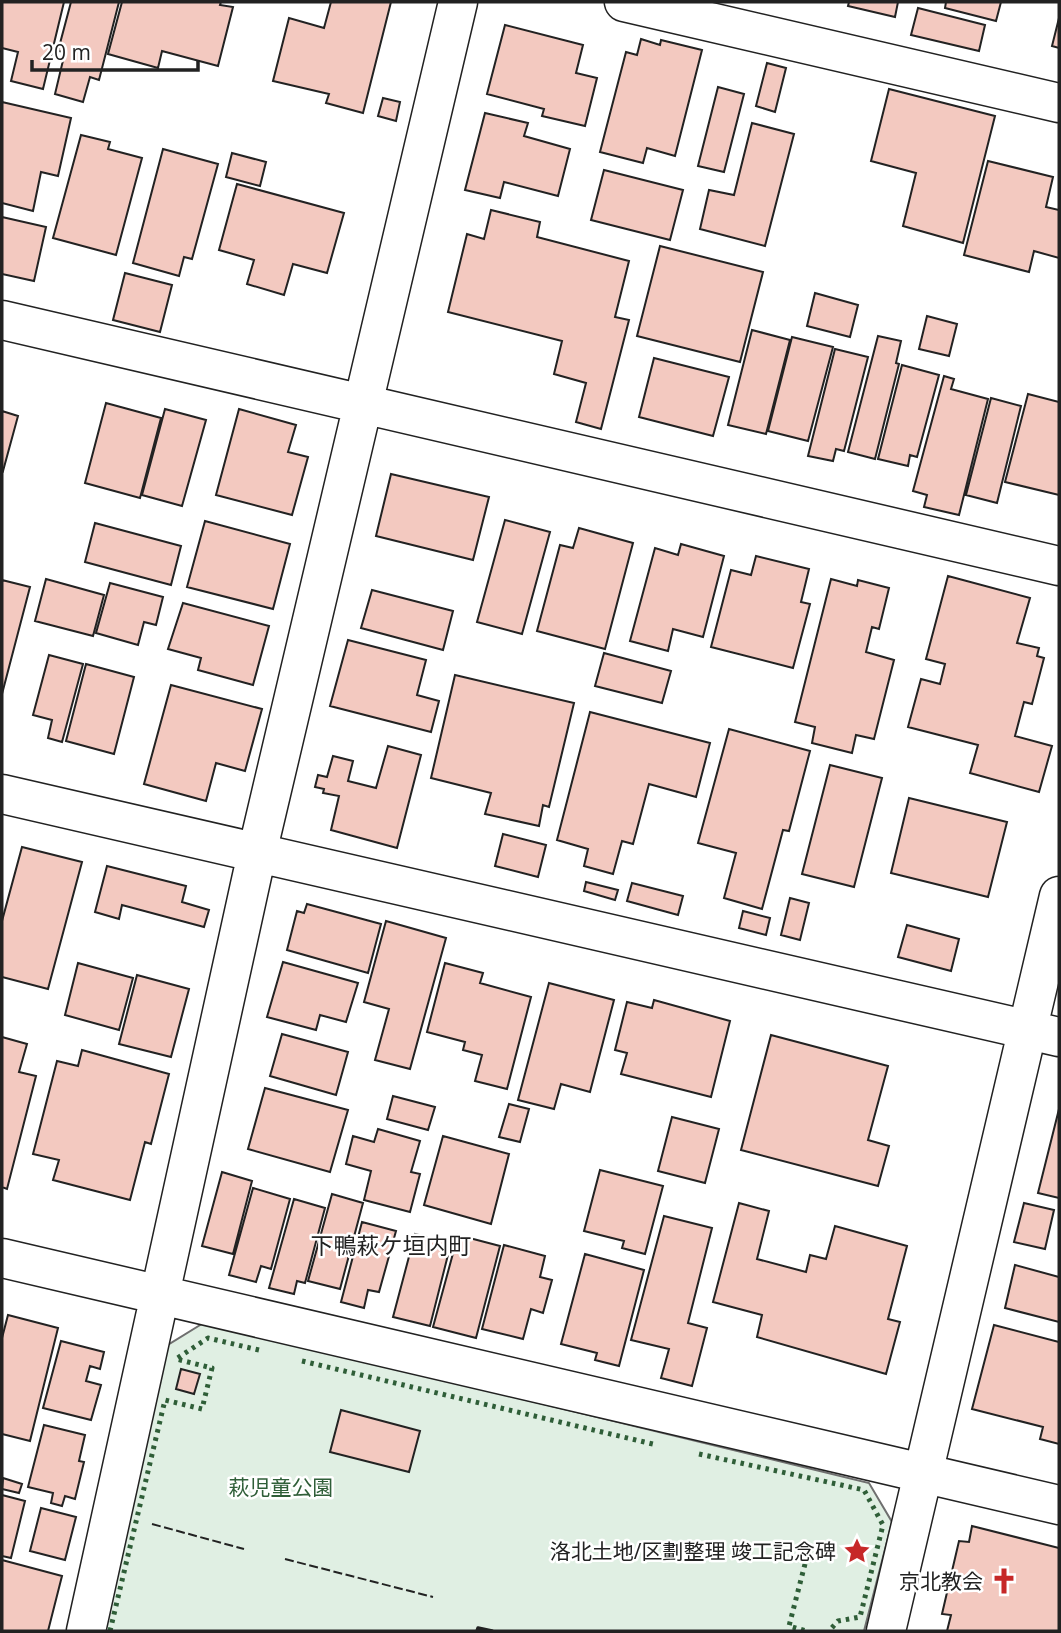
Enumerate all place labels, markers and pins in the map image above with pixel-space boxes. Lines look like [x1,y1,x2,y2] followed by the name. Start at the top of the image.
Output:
[842,1536,872,1566] place icon: 洛北土地/区劃整理 竣工記念碑
[550,1537,836,1565] place label: 洛北土地/区劃整理 竣工記念碑
[989,1566,1019,1596] church icon: 京北教会
[899,1567,983,1595] place label: 京北教会

